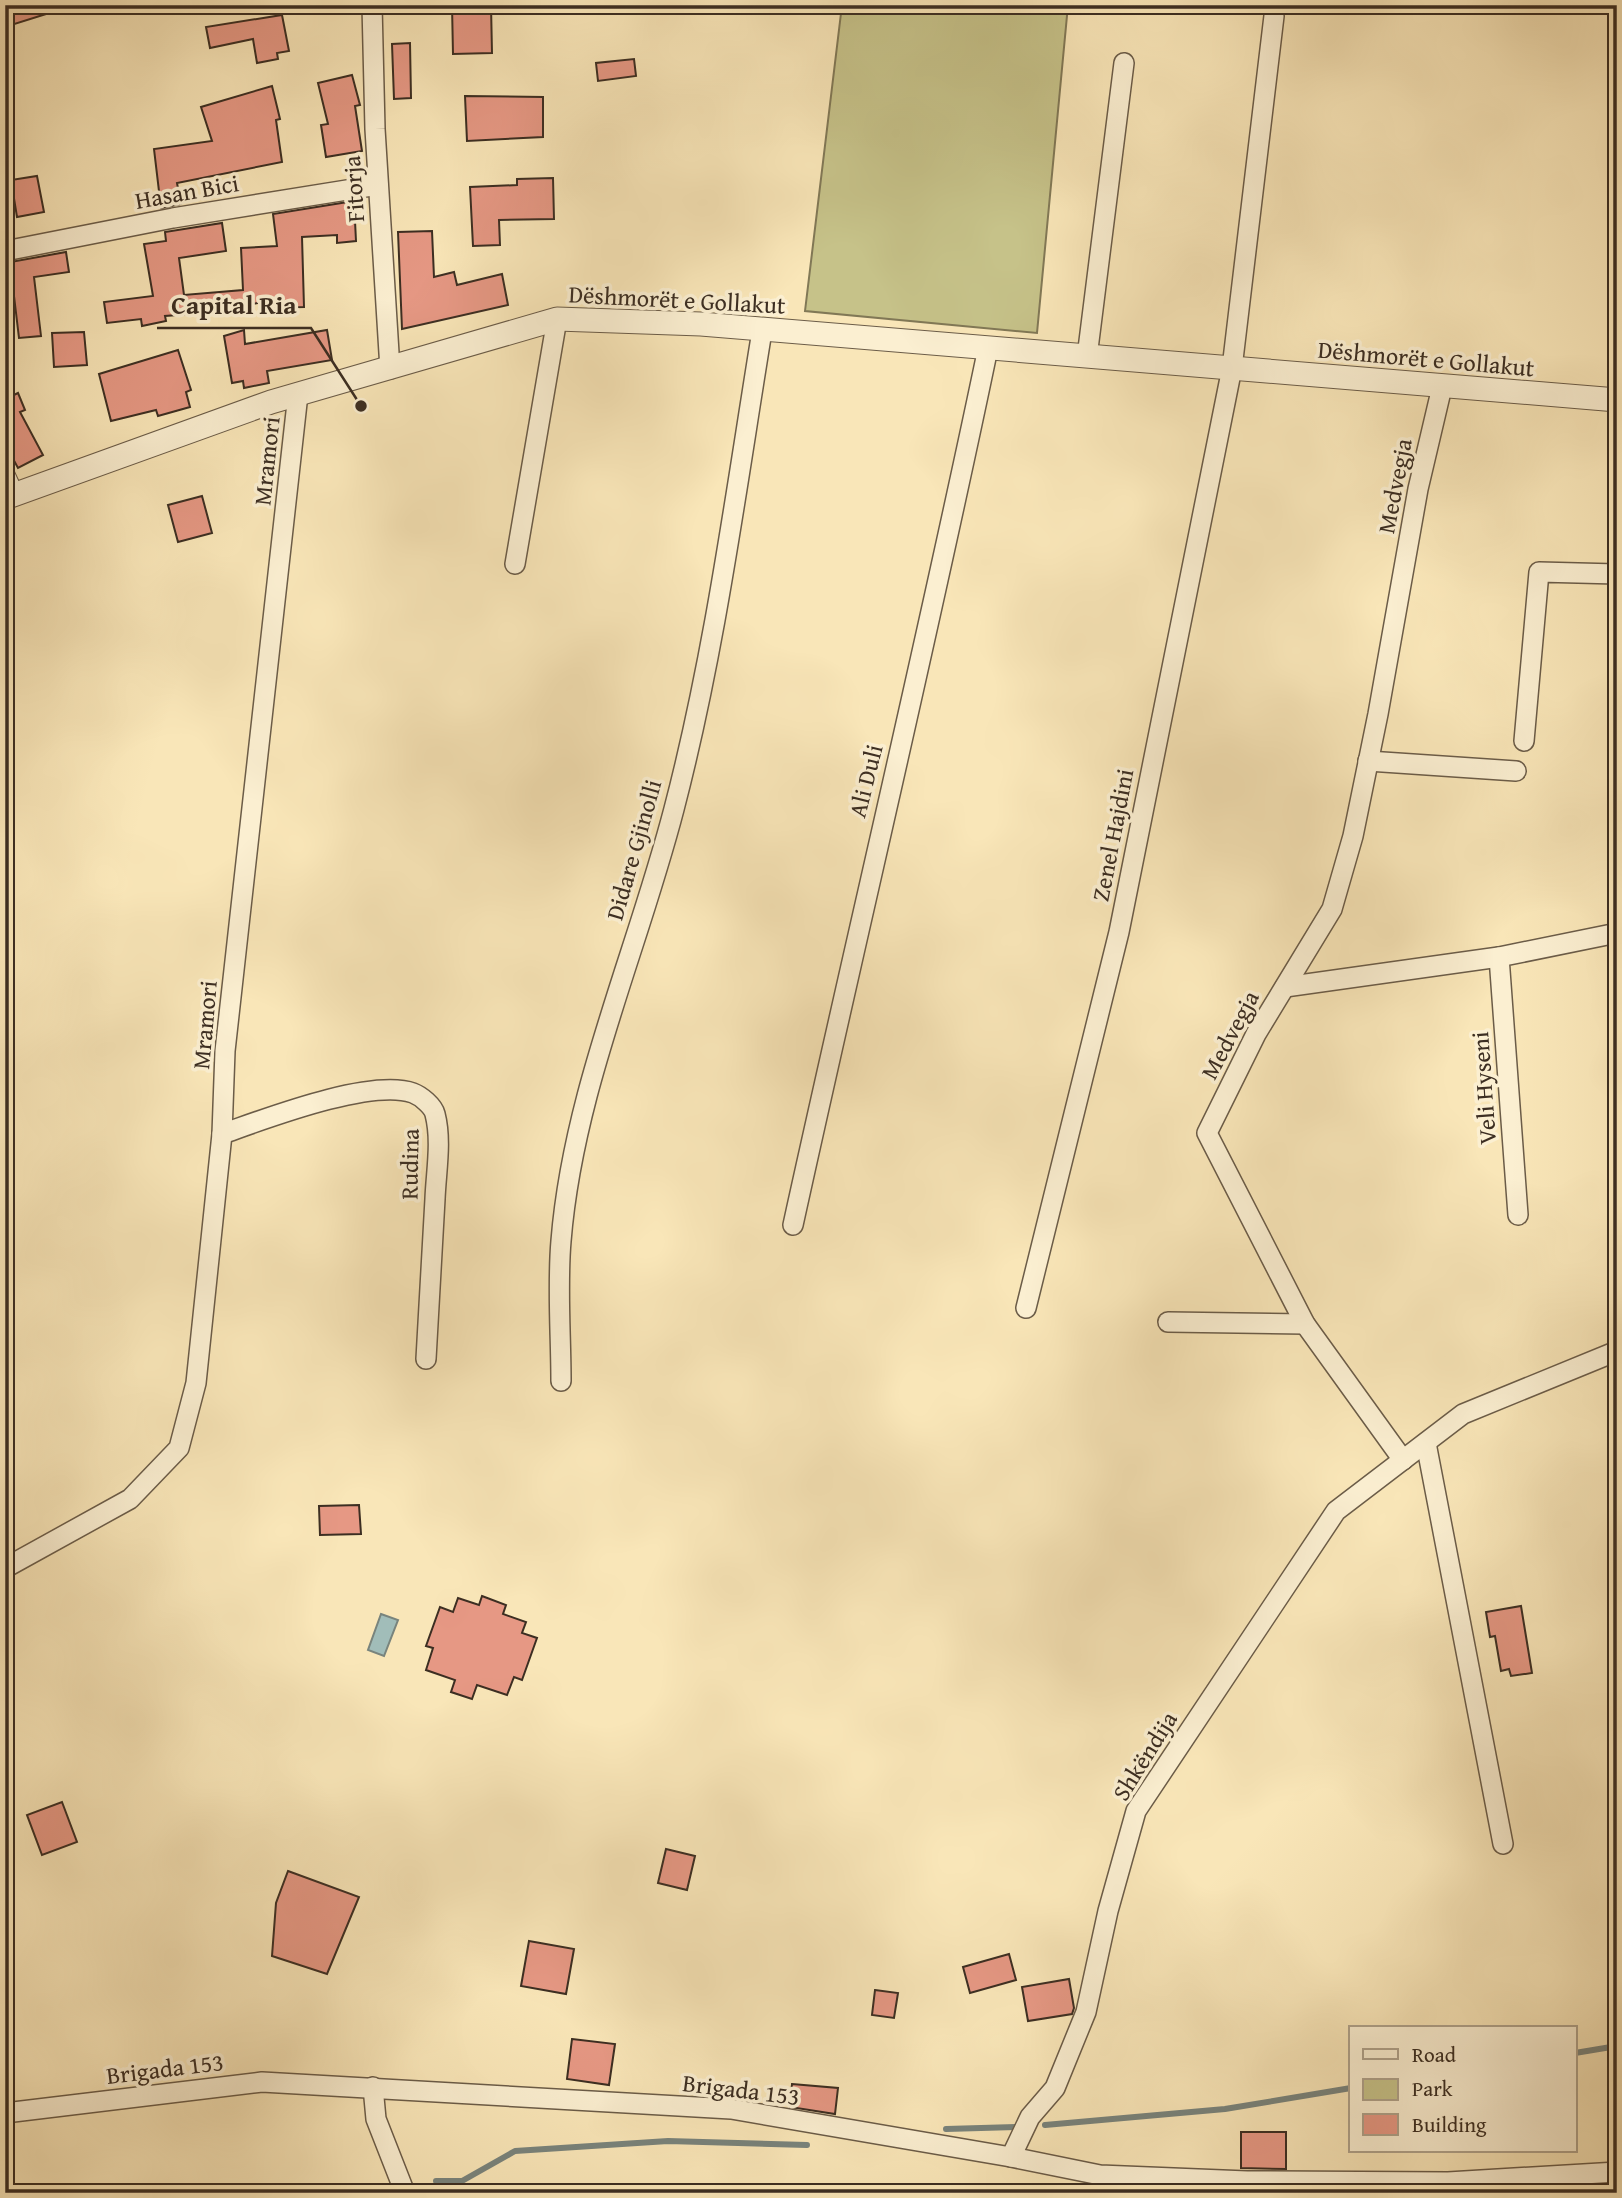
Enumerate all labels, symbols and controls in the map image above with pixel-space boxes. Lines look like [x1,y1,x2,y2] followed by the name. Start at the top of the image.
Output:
[334,154,373,224] street label: Fitorja
[132,165,242,218] street label: Hasan Bici
[568,276,787,323] street label: Dëshmorët e Gollakut
[157,281,311,328] callout: Capital Ria
[171,285,297,324] text: Capital Ria
[1316,332,1536,385] street label: Dëshmorët e Gollakut
[244,415,289,507] street label: Mramori
[1368,435,1421,536] street label: Medvegja
[840,740,892,821] street label: Ali Duli
[1083,765,1143,904] street label: Zenel Hajdini
[597,775,670,924] street label: Didare Gjinolli
[183,979,226,1071] street label: Mramori
[1192,984,1268,1085] street label: Medvegja
[1462,1030,1505,1146] street label: Veli Hyseni
[391,1127,428,1200] street label: Rudina
[1103,1704,1186,1807] street label: Shkëndija
[1349,2026,1576,2152] legend
[1412,2039,1457,2070] text: Road
[104,2044,225,2093] street label: Brigada 153
[681,2065,802,2114] street label: Brigada 153
[1412,2073,1453,2104] text: Park
[1412,2109,1487,2140] text: Building

